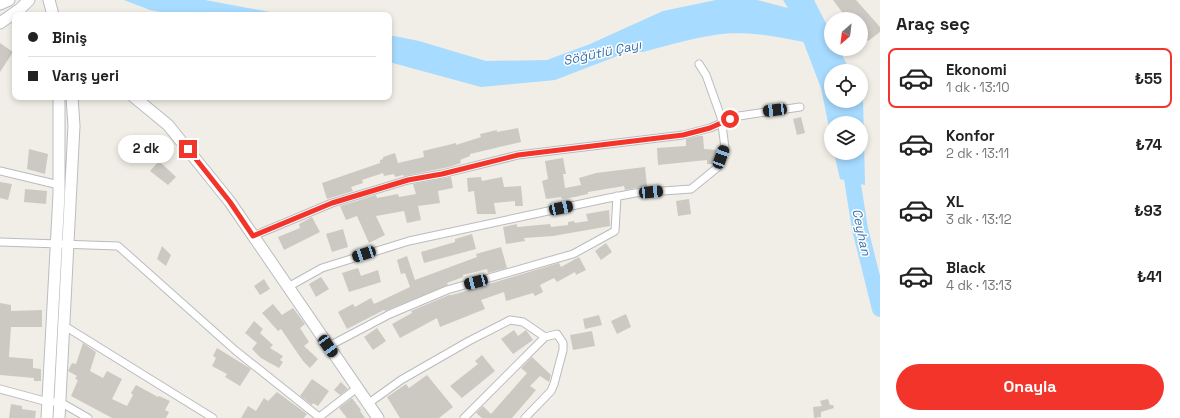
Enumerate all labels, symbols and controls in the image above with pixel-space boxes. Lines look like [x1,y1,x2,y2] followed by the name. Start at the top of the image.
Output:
[824,12,868,56] north arrow
[824,12,868,160] map controls
[896,12,970,35] text: Araç seç
[52,28,87,47] text: Biniş
[561,36,644,69] water label: Söğütlü Çayı
[898,60,934,96] icon: car
[946,60,1007,79] text: Ekonomi
[824,64,868,108] button: locate
[52,66,119,85] text: Varış yeri
[1135,69,1162,88] text: ₺55
[946,79,1010,96] text: 1 dk · 13:10
[762,103,788,117] car
[721,110,739,128] route start
[824,116,868,160] button: layers
[898,126,934,162] icon: car
[946,126,995,145] text: Konfor
[118,135,174,163] callout: 2 dk
[1136,135,1162,154] text: ₺74
[133,140,159,157] text: 2 dk
[179,140,197,158] route end
[711,144,731,170] car
[946,145,1009,162] text: 2 dk · 13:11
[639,185,663,199] car
[898,192,934,228] icon: car
[946,192,964,211] text: XL
[548,200,574,216] car
[1134,201,1162,220] text: ₺93
[848,207,875,258] water label: Ceyhan
[946,211,1012,228] text: 3 dk · 13:12
[351,245,377,263] car
[898,258,934,294] icon: car
[946,258,986,277] text: Black
[1137,267,1162,286] text: ₺41
[463,273,489,291] car
[946,277,1012,294] text: 4 dk · 13:13
[316,333,340,359] car
[896,364,1164,410] button: Onayla

